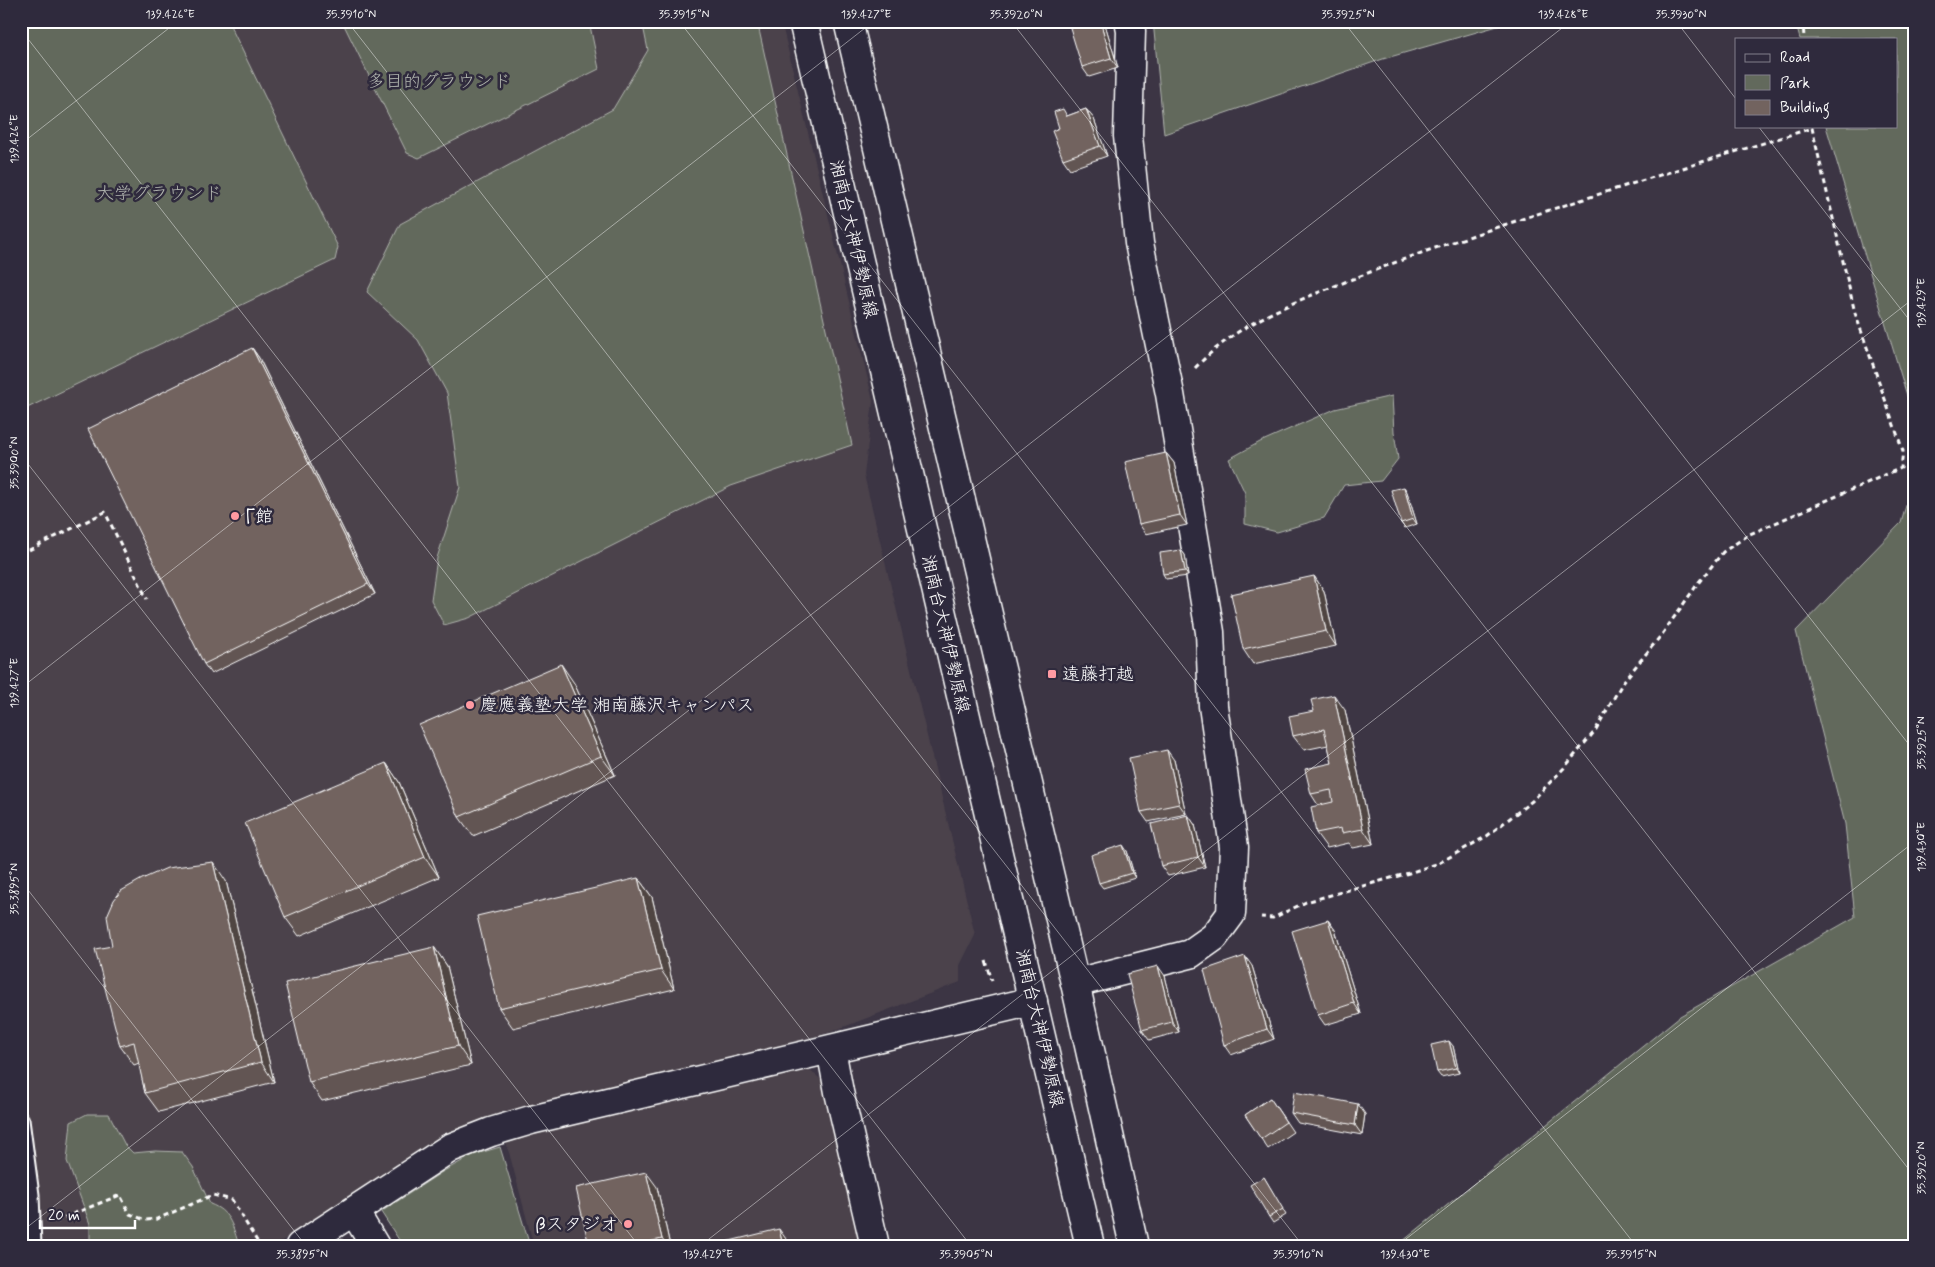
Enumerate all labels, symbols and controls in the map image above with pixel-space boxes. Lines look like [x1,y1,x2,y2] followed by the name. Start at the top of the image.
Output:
[145,7,195,23] text: 139.426°E
[326,7,376,23] text: 35.3910°N
[658,7,710,23] text: 35.3915°N
[841,7,891,23] text: 139.427°E
[989,7,1043,23] text: 35.3920°N
[1321,7,1375,23] text: 35.3925°N
[1538,7,1588,23] text: 139.428°E
[1656,7,1706,23] text: 35.3930°N
[1735,38,1898,128] legend
[1780,48,1810,68] text: Road
[367,70,511,94] park label: 多目的グラウンド
[1780,74,1810,94] text: Park
[1780,98,1830,119] text: Building
[7,114,23,164] text: 139.426°E
[823,158,883,321] street label: 湘南台大神伊勢原線
[96,182,222,206] park label: 大学グラウンド
[1914,278,1930,328] text: 139.429°E
[7,436,23,490] text: 35.3900°N
[245,505,273,529] place label: Γ館
[229,510,241,522] marker: Γ館
[915,553,975,716] street label: 湘南台大神伊勢原線
[7,658,23,708] text: 139.427°E
[1062,663,1134,687] place label: 遠藤打越
[1046,668,1058,680] marker: 遠藤打越
[480,694,754,718] place label: 慶應義塾大学 湘南藤沢キャンパス
[464,699,476,711] marker: 慶應義塾大学 湘南藤沢キャンパス
[1914,716,1930,770] text: 35.3925°N
[1914,822,1930,872] text: 139.430°E
[7,863,23,915] text: 35.3895°N
[1009,947,1069,1110] street label: 湘南台大神伊勢原線
[1914,1141,1930,1195] text: 35.3920°N
[40,1197,135,1229] scale bar
[48,1206,80,1226] text: 20 m
[536,1213,618,1237] place label: βスタジオ
[622,1218,634,1230] marker: βスタジオ
[276,1247,328,1263] text: 35.3895°N
[683,1247,733,1263] text: 139.429°E
[939,1247,993,1263] text: 35.3905°N
[1273,1247,1323,1263] text: 35.3910°N
[1380,1247,1430,1263] text: 139.430°E
[1605,1247,1657,1263] text: 35.3915°N

